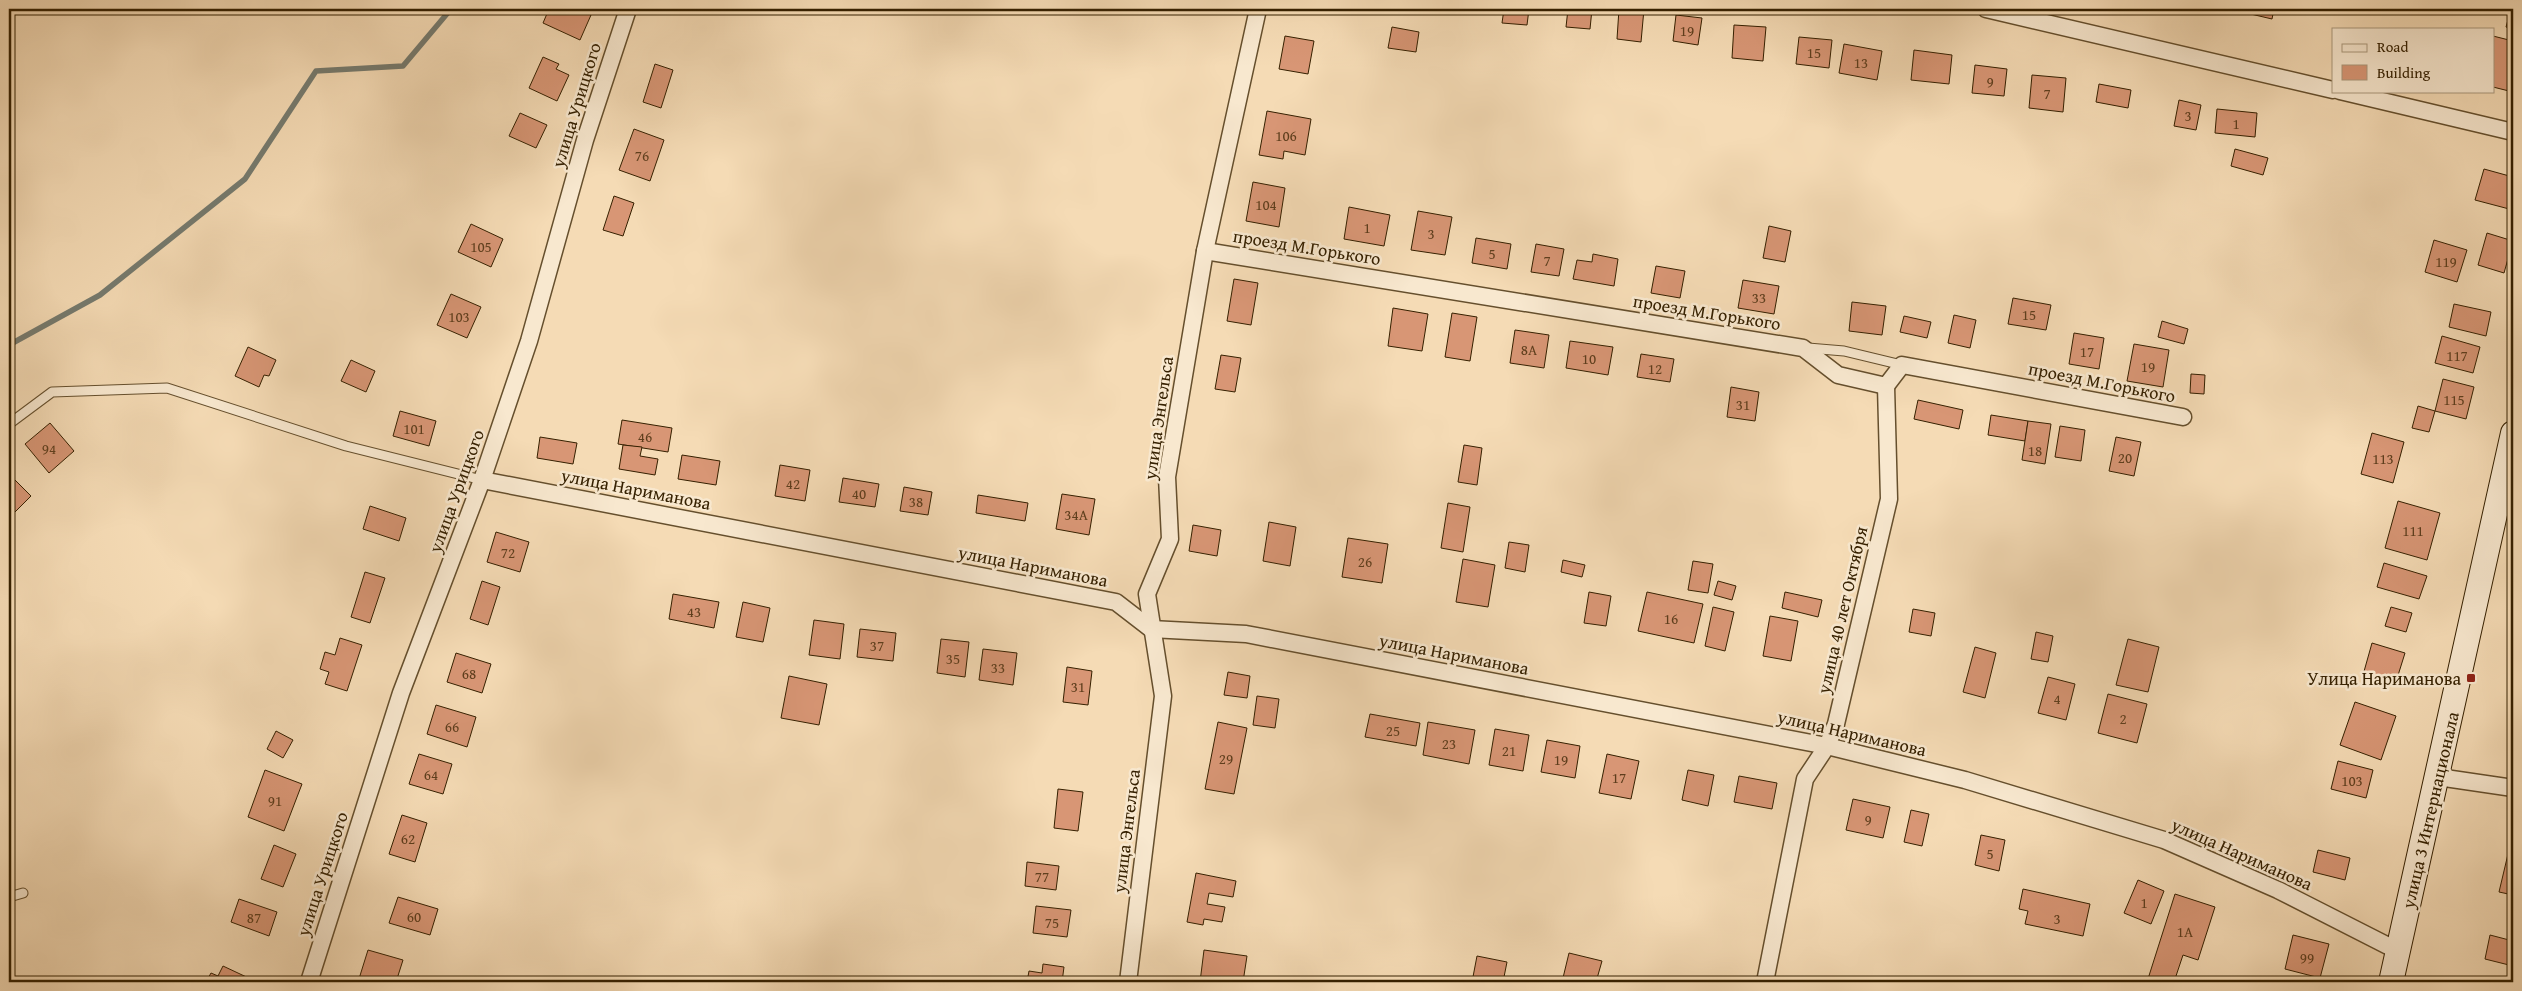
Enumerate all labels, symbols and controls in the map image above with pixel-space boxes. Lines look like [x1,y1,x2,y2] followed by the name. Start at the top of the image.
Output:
[1680,20,1694,41] house number: 19
[2332,28,2494,92] legend
[2377,36,2408,57] text: Road
[544,39,608,172] street label: улица Урицкого
[1807,42,1821,63] house number: 15
[1854,52,1868,73] house number: 13
[2377,62,2431,83] text: Building
[1986,71,1994,92] house number: 9
[2043,83,2051,104] house number: 7
[2184,105,2192,126] house number: 3
[2232,113,2240,134] house number: 1
[1275,125,1297,146] house number: 106
[635,145,649,166] house number: 76
[1255,194,1277,215] house number: 104
[1363,217,1371,238] house number: 1
[1231,222,1383,272] street label: проезд М.Горького
[1427,223,1435,244] house number: 3
[470,236,492,257] house number: 105
[1488,243,1496,264] house number: 5
[1543,250,1551,271] house number: 7
[2435,251,2457,272] house number: 119
[1631,287,1783,337] street label: проезд М.Горького
[1752,287,1766,308] house number: 33
[2022,304,2036,325] house number: 15
[448,306,470,327] house number: 103
[1521,339,1537,360] house number: 8А
[2080,341,2094,362] house number: 17
[2446,345,2468,366] house number: 117
[1582,348,1596,369] house number: 10
[1136,354,1180,482] street label: улица Энгельса
[2026,355,2178,409] street label: проезд М.Горького
[2141,356,2155,377] house number: 19
[1648,358,1662,379] house number: 12
[2443,389,2465,410] house number: 115
[1736,394,1750,415] house number: 31
[403,418,425,439] house number: 101
[421,426,491,557] street label: улица Урицкого
[638,426,652,447] house number: 46
[42,438,56,459] house number: 94
[2028,440,2042,461] house number: 18
[2118,447,2132,468] house number: 20
[2372,448,2394,469] house number: 113
[558,461,714,517] street label: улица Нариманова
[786,473,800,494] house number: 42
[852,483,866,504] house number: 40
[909,491,923,512] house number: 38
[1064,504,1088,525] house number: 34А
[2402,520,2424,541] house number: 111
[1809,524,1874,697] street label: улица 40 лет Октября
[955,538,1111,594] street label: улица Нариманова
[501,542,515,563] house number: 72
[1358,551,1372,572] house number: 26
[687,601,701,622] house number: 43
[1664,608,1678,629] house number: 16
[1376,626,1532,682] street label: улица Нариманова
[870,635,884,656] house number: 37
[946,648,960,669] house number: 35
[991,657,1005,678] house number: 33
[462,663,476,684] house number: 68
[2307,665,2461,692] place label: Улица Нариманова
[2465,672,2477,684] marker: Улица Нариманова
[1071,676,1085,697] house number: 31
[2053,688,2061,709] house number: 4
[1774,703,1929,763] street label: улица Нариманова
[2119,708,2127,729] house number: 2
[2394,709,2466,912] street label: улица 3 Интернационала
[445,716,459,737] house number: 66
[1386,720,1400,741] house number: 25
[1442,733,1456,754] house number: 23
[1502,740,1516,761] house number: 21
[1219,748,1233,769] house number: 29
[1554,749,1568,770] house number: 19
[424,764,438,785] house number: 64
[1105,767,1147,895] street label: улица Энгельса
[1612,767,1626,788] house number: 17
[2341,770,2363,791] house number: 103
[268,790,282,811] house number: 91
[289,808,355,941] street label: улица Урицкого
[1864,809,1872,830] house number: 9
[2166,810,2317,897] street label: улица Нариманова
[401,828,415,849] house number: 62
[1986,843,1994,864] house number: 5
[1035,866,1049,887] house number: 77
[2140,892,2148,913] house number: 1
[407,906,421,927] house number: 60
[247,907,261,928] house number: 87
[2053,908,2061,929] house number: 3
[1045,912,1059,933] house number: 75
[2177,921,2193,942] house number: 1А
[2300,947,2314,968] house number: 99

